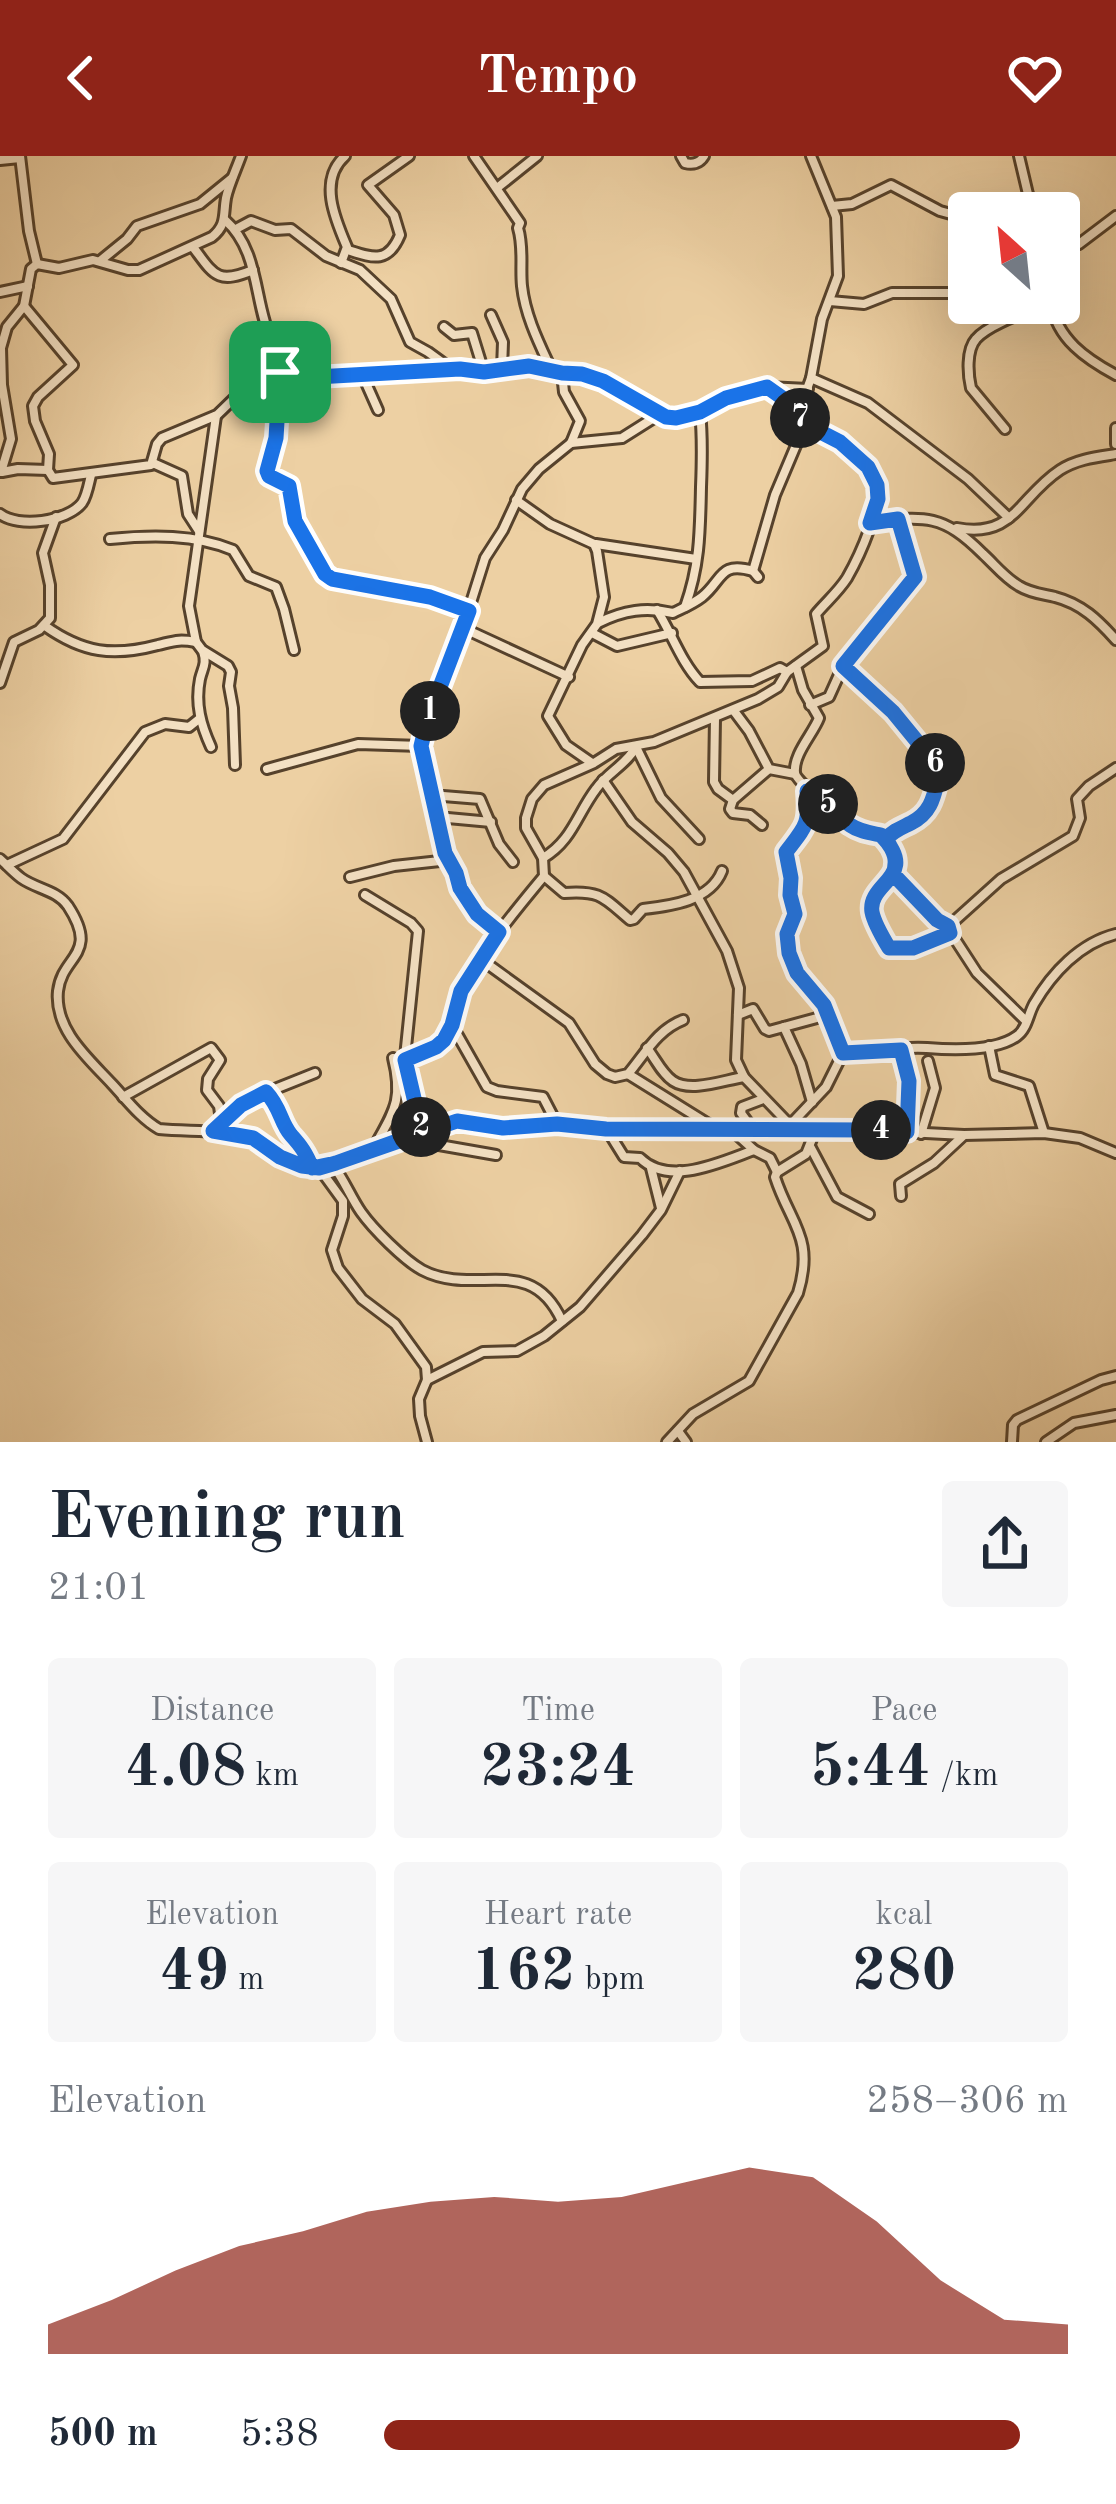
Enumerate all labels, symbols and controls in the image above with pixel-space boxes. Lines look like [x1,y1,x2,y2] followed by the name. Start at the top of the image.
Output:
[48,45,114,111] icon: back
[1002,45,1068,111] icon: heart
[478,51,638,105] text: Tempo
[948,192,1080,324] north arrow
[948,192,1080,324] map controls
[229,321,331,423] pin
[247,339,313,405] icon: arrive
[770,388,830,448] pin: 7
[790,401,810,434] text: 7
[400,681,460,741] pin: 1
[420,694,440,727] text: 1
[905,733,965,793] pin: 6
[925,746,945,779] text: 6
[798,774,858,834] pin: 5
[818,787,838,820] text: 5
[391,1097,451,1157] pin: 2
[851,1100,911,1160] pin: 4
[411,1110,431,1143] text: 2
[871,1113,891,1146] text: 4
[942,1481,1068,1607] button: share
[48,1487,406,1553] text: Evening run
[48,1569,149,1608] text: 21:01
[150,1695,274,1728] text: Distance
[521,1695,595,1728] text: Time
[871,1695,937,1728] text: Pace
[125,1739,246,1799] text: 4.08
[480,1739,636,1799] text: 23:24
[810,1739,931,1799] text: 5:44
[246,1760,299,1793] text: km
[931,1760,998,1793] text: /km
[145,1899,279,1932] text: Elevation
[484,1899,632,1932] text: Heart rate
[876,1899,932,1932] text: kcal
[159,1943,229,2003] text: 49
[471,1943,575,2003] text: 162
[852,1943,956,2003] text: 280
[229,1964,265,1997] text: m
[575,1964,645,1997] text: bpm
[48,2082,207,2121] text: Elevation
[866,2082,1068,2121] text: 258–306 m
[48,2415,158,2454] text: 500 m
[240,2415,319,2454] text: 5:38

